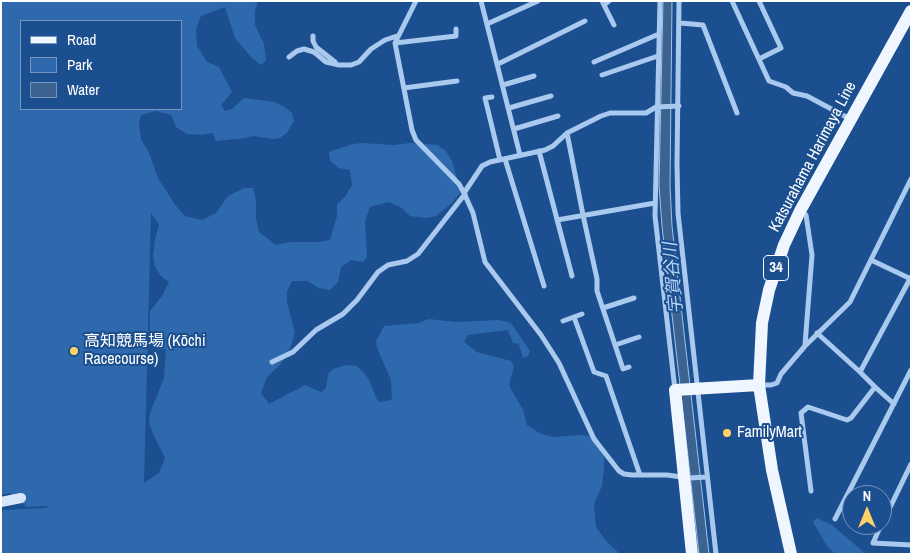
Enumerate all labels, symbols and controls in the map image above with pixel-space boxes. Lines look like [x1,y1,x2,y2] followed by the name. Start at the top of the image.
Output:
[20,20,182,110] legend
[67,29,96,50] text: Road
[67,54,92,75] text: Park
[765,78,861,236] street label: Katsurahama Harimaya Line
[67,79,99,100] text: Water
[660,241,688,315] water label: 宇賀谷川
[764,256,788,280] road number: 34
[84,332,206,370] place label: 高知競馬場 (Kōchi Racecourse)
[68,345,80,357] marker: 高知競馬場 (Kōchi Racecourse)
[737,423,802,443] place label: FamilyMart
[721,427,733,439] marker: FamilyMart
[842,485,892,535] north arrow
[863,487,871,505] text: N

